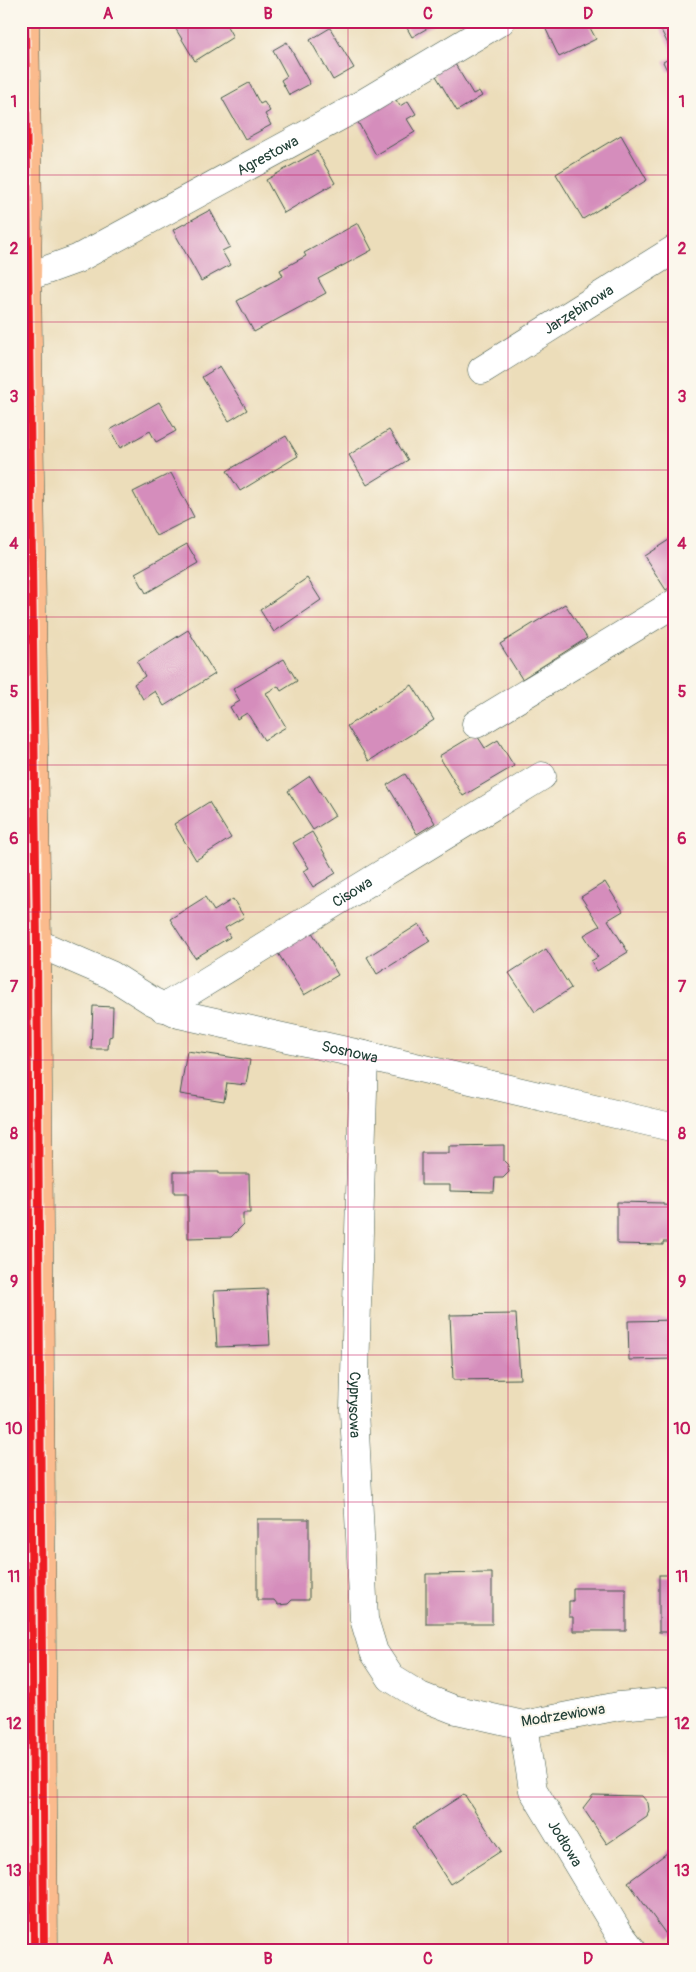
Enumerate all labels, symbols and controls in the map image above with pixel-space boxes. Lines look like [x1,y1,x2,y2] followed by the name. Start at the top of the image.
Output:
[103,4,114,24] text: A
[263,4,273,24] text: B
[423,4,433,24] text: C
[583,4,593,24] text: D
[11,92,17,112] text: 1
[679,92,685,112] text: 1
[234,132,302,180] street label: Agrestowa
[10,239,19,259] text: 2
[678,239,687,259] text: 2
[540,281,617,339] street label: Jarzębinowa
[10,387,19,407] text: 3
[678,387,687,407] text: 3
[9,534,19,554] text: 4
[677,534,687,554] text: 4
[10,682,19,702] text: 5
[678,682,687,702] text: 5
[9,829,19,849] text: 6
[677,829,687,849] text: 6
[329,873,376,912] street label: Cisowa
[10,977,19,997] text: 7
[678,977,687,997] text: 7
[320,1037,380,1068] street label: Sosnowa
[10,1124,18,1144] text: 8
[678,1124,686,1144] text: 8
[10,1272,18,1292] text: 9
[678,1272,686,1292] text: 9
[344,1371,364,1438] street label: Cyprysowa
[5,1419,23,1439] text: 10
[673,1419,691,1439] text: 10
[8,1567,20,1587] text: 11
[676,1567,688,1587] text: 11
[520,1699,606,1731] street label: Modrzewiowa
[6,1714,22,1734] text: 12
[674,1714,690,1734] text: 12
[543,1817,586,1871] street label: Jodłowa
[6,1861,22,1881] text: 13
[674,1861,690,1881] text: 13
[103,1949,114,1969] text: A
[263,1949,273,1969] text: B
[423,1949,433,1969] text: C
[583,1949,593,1969] text: D

